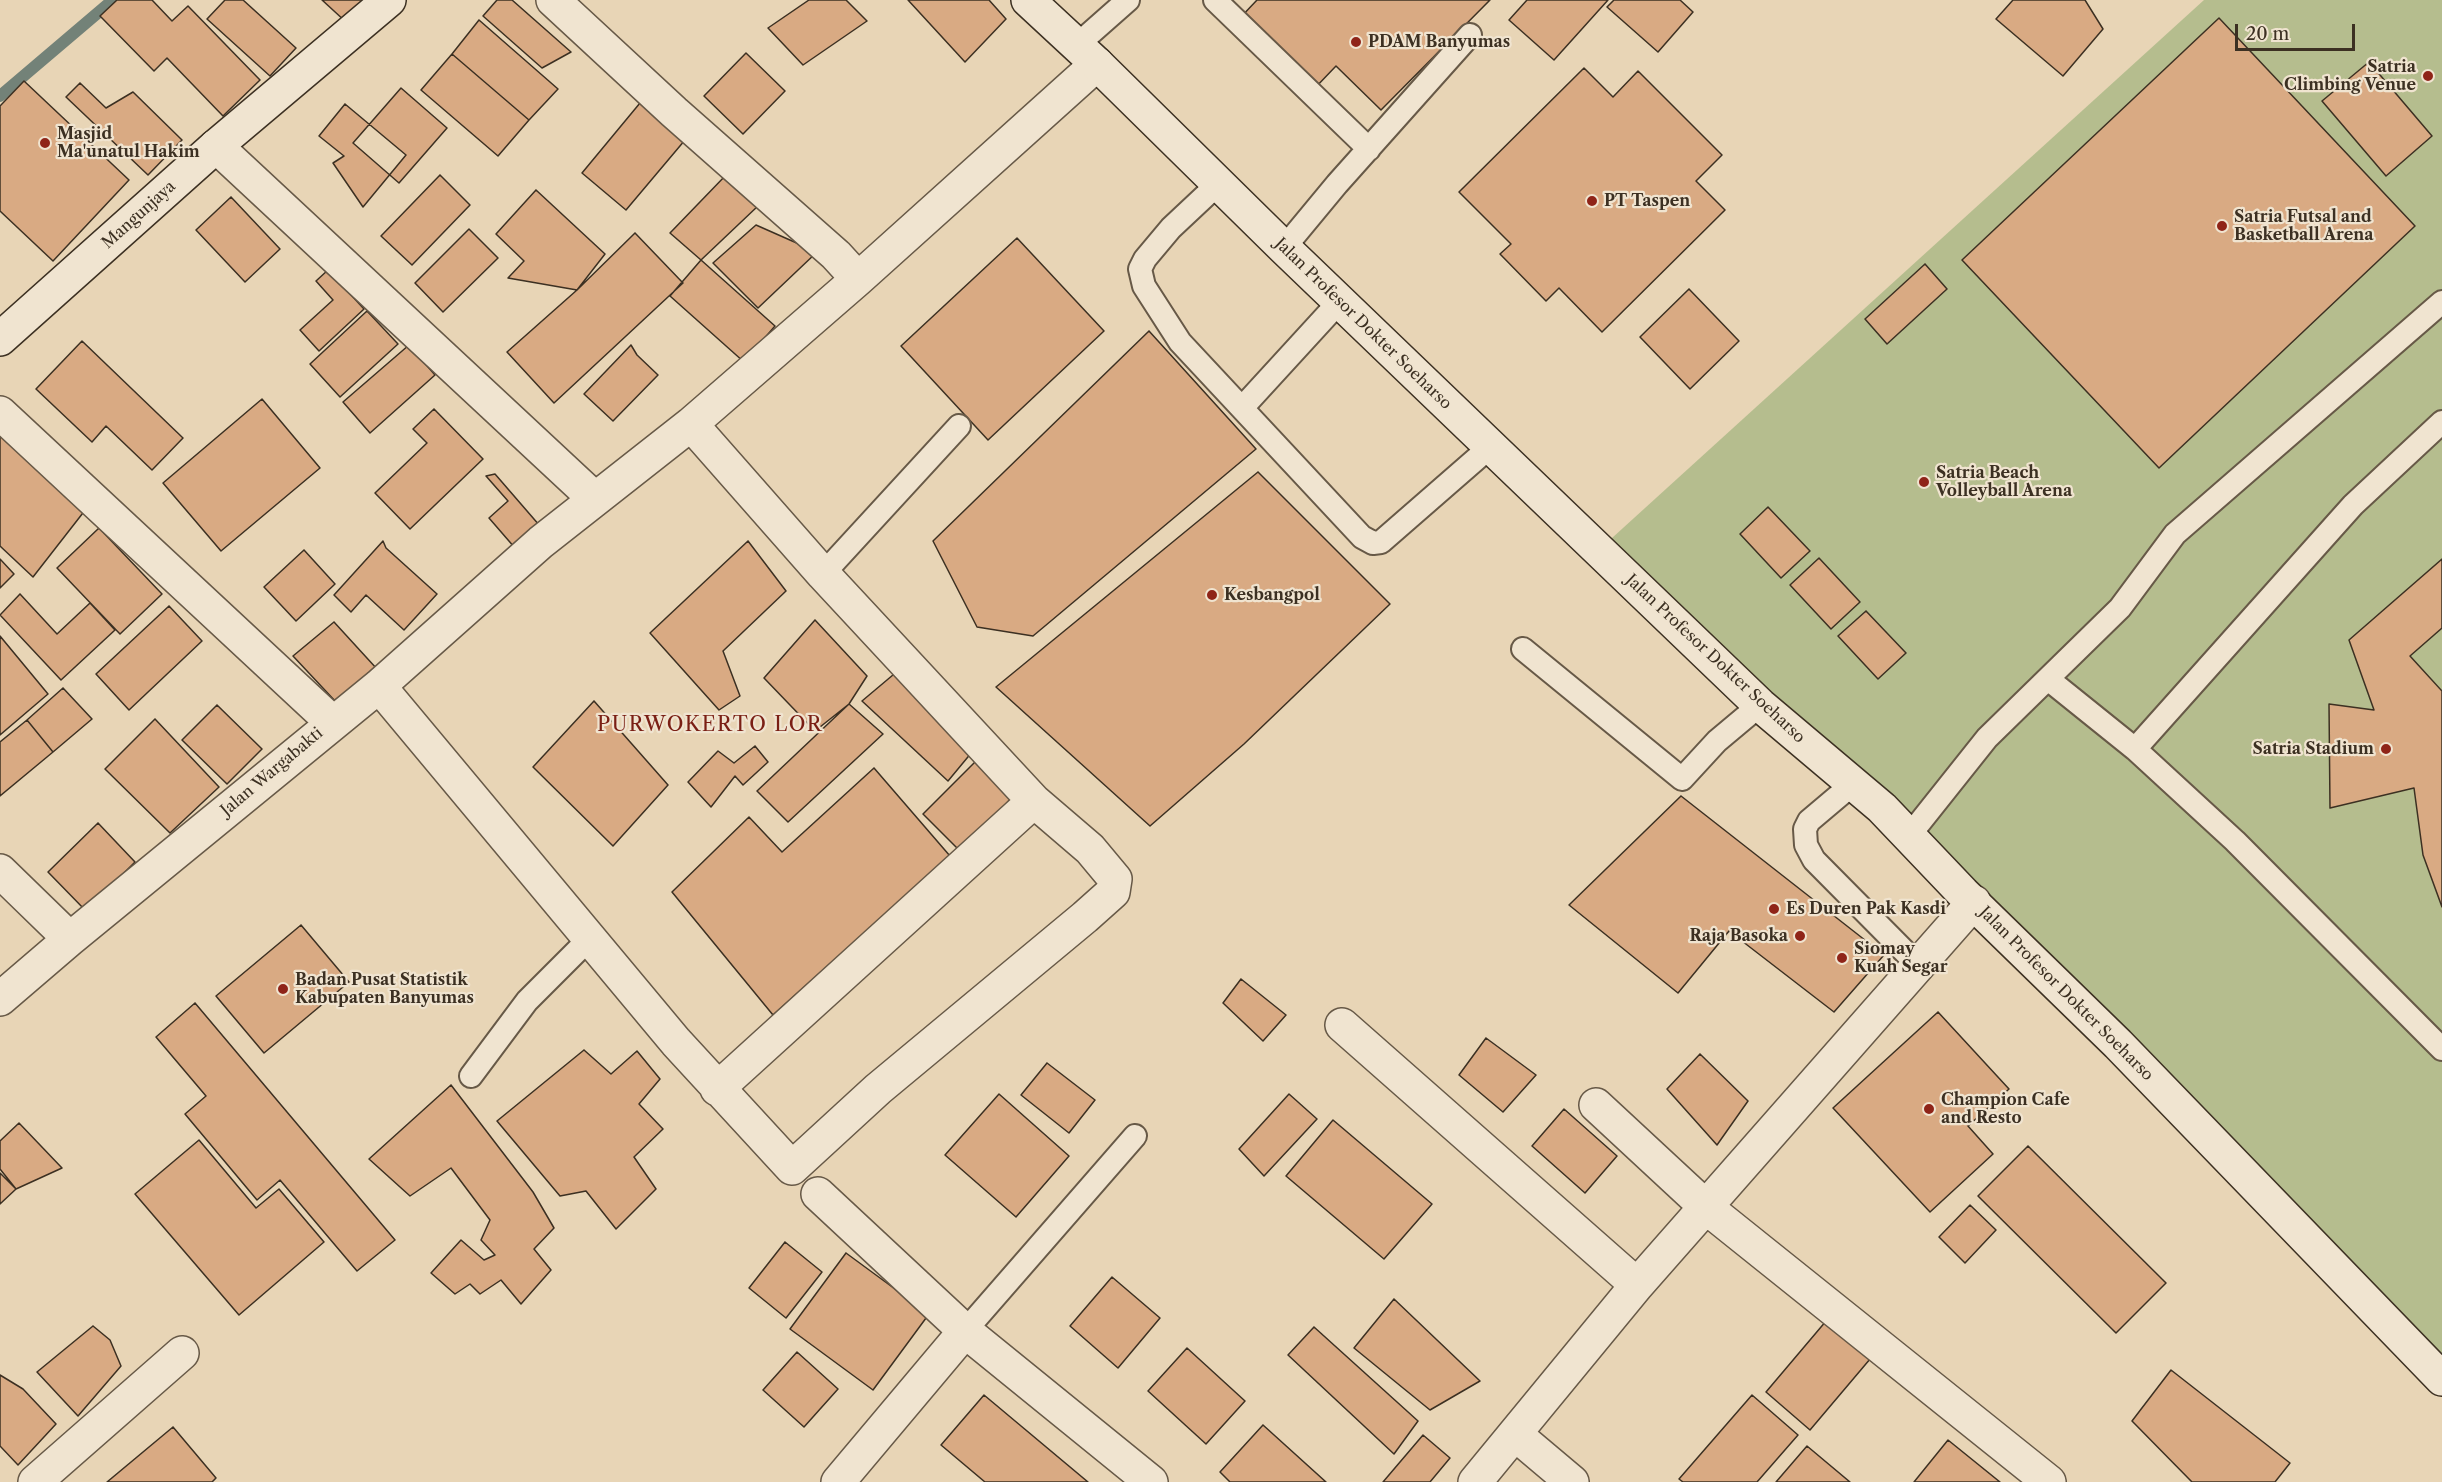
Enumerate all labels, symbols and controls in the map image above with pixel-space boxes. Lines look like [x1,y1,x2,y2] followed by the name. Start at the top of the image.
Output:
[2238,12,2358,50] scale bar
[2246,23,2289,45] text: 20 m
[1368,32,1510,52] place label: PDAM Banyumas
[1349,35,1363,49] marker: PDAM Banyumas
[2284,57,2416,95] place label: Satria Climbing Venue
[2421,69,2435,83] marker: Satria Climbing Venue
[57,124,200,162] place label: Masjid Ma'unatul Hakim
[38,136,52,150] marker: Masjid Ma'unatul Hakim
[98,177,180,253] street label: Mangunjaya
[1604,191,1690,211] place label: PT Taspen
[1585,194,1599,208] marker: PT Taspen
[2234,207,2373,245] place label: Satria Futsal and Basketball Arena
[2215,219,2229,233] marker: Satria Futsal and Basketball Arena
[1271,234,1455,414] street label: Jalan Profesor Dokter Soeharso
[1936,463,2072,501] place label: Satria Beach Volleyball Arena
[1917,475,1931,489] marker: Satria Beach Volleyball Arena
[1621,571,1809,747] street label: Jalan Profesor Dokter Soeharso
[1224,585,1320,605] place label: Kesbangpol
[1205,588,1219,602] marker: Kesbangpol
[597,713,823,737] district label: PURWOKERTO LOR
[217,724,327,820] street label: Jalan Wargabakti
[2252,739,2374,759] place label: Satria Stadium
[2379,742,2393,756] marker: Satria Stadium
[1786,899,1946,919] place label: Es Duren Pak Kasdi
[1767,902,1781,916] marker: Es Duren Pak Kasdi
[1975,903,2157,1085] street label: Jalan Profesor Dokter Soeharso
[1690,926,1788,946] place label: Raja Basoka
[1793,929,1807,943] marker: Raja Basoka
[1854,939,1948,977] place label: Siomay Kuah Segar
[1835,951,1849,965] marker: Siomay Kuah Segar
[295,970,474,1008] place label: Badan Pusat Statistik Kabupaten Banyumas
[276,982,290,996] marker: Badan Pusat Statistik Kabupaten Banyumas
[1941,1090,2070,1128] place label: Champion Cafe and Resto
[1922,1102,1936,1116] marker: Champion Cafe and Resto

